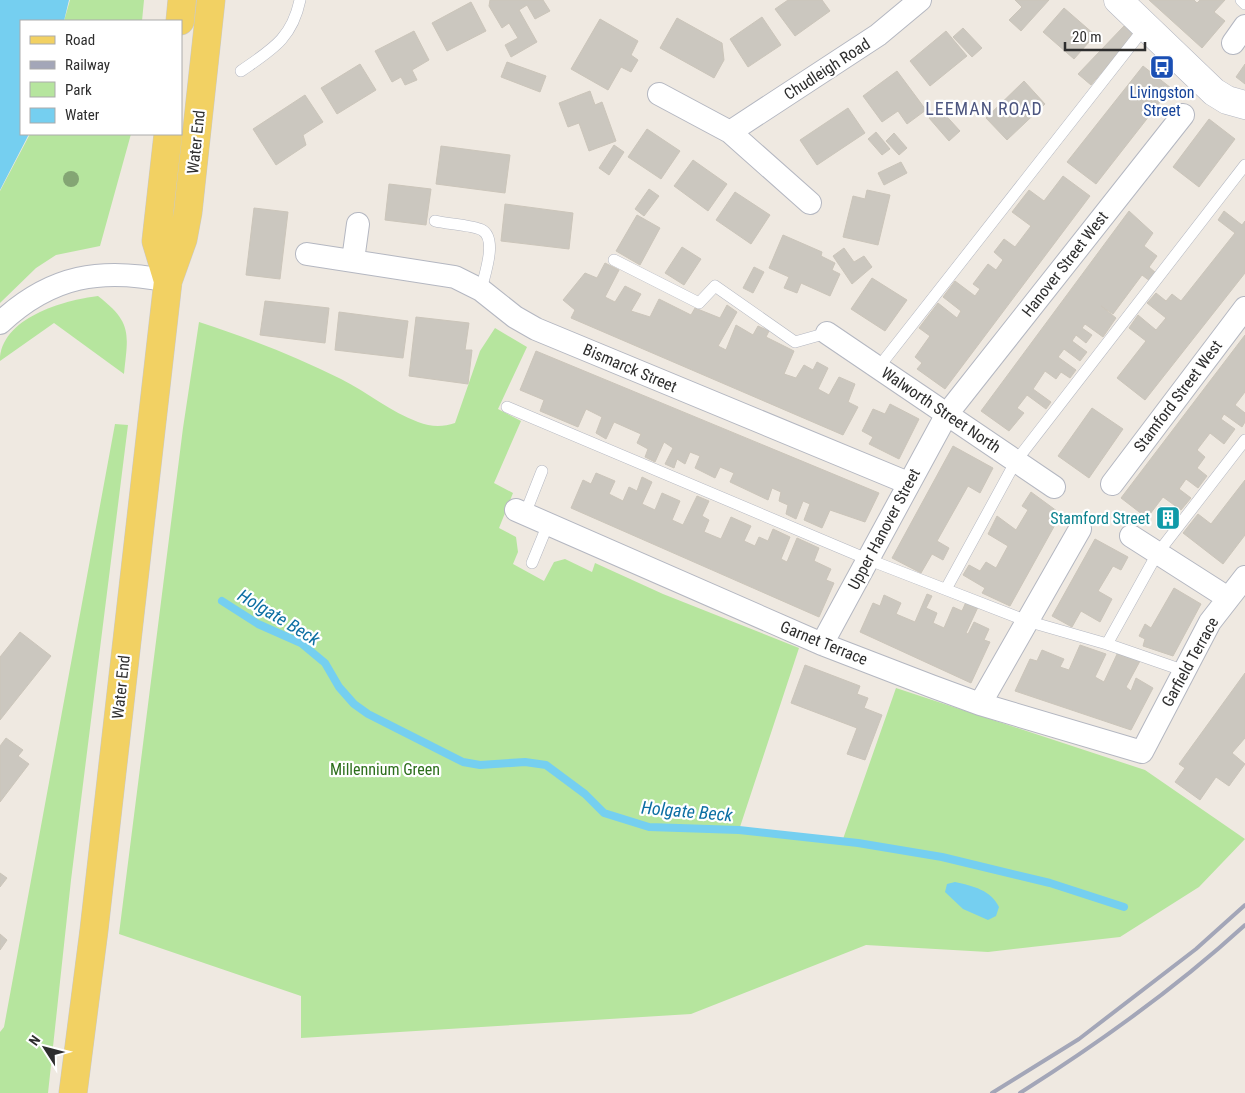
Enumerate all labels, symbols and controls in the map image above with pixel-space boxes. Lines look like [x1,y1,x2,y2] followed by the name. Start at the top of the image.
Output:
[20,20,182,135] legend
[1065,20,1145,52] scale bar
[1072,28,1102,46] text: 20 m
[65,31,95,49] text: Road
[780,34,874,104] street label: Chudleigh Road
[1149,54,1175,80] bus stop icon: Livingston Street
[65,56,110,74] text: Railway
[65,81,92,99] text: Park
[1129,83,1195,120] place label: Livingston Street
[925,98,1043,119] district label: LEEMAN ROAD
[65,106,100,124] text: Water
[183,109,209,175] street label: Water End
[1018,207,1112,321] street label: Hanover Street West
[1130,336,1226,456] street label: Stamford Street West
[580,340,680,396] street label: Bismarck Street
[878,363,1004,457] street label: Walworth Street North
[844,465,924,593] street label: Upper Hanover Street
[1155,505,1181,531] building icon: Stamford Street
[1050,509,1150,528] place label: Stamford Street
[234,584,325,650] water label: Holgate Beck
[1158,614,1222,710] street label: Garfield Terrace
[778,617,870,669] street label: Garnet Terrace
[108,654,134,720] street label: Water End
[330,760,440,779] park label: Millennium Green
[640,797,735,826] water label: Holgate Beck
[20,1023,70,1073] north arrow
[25,1032,43,1049] text: N

